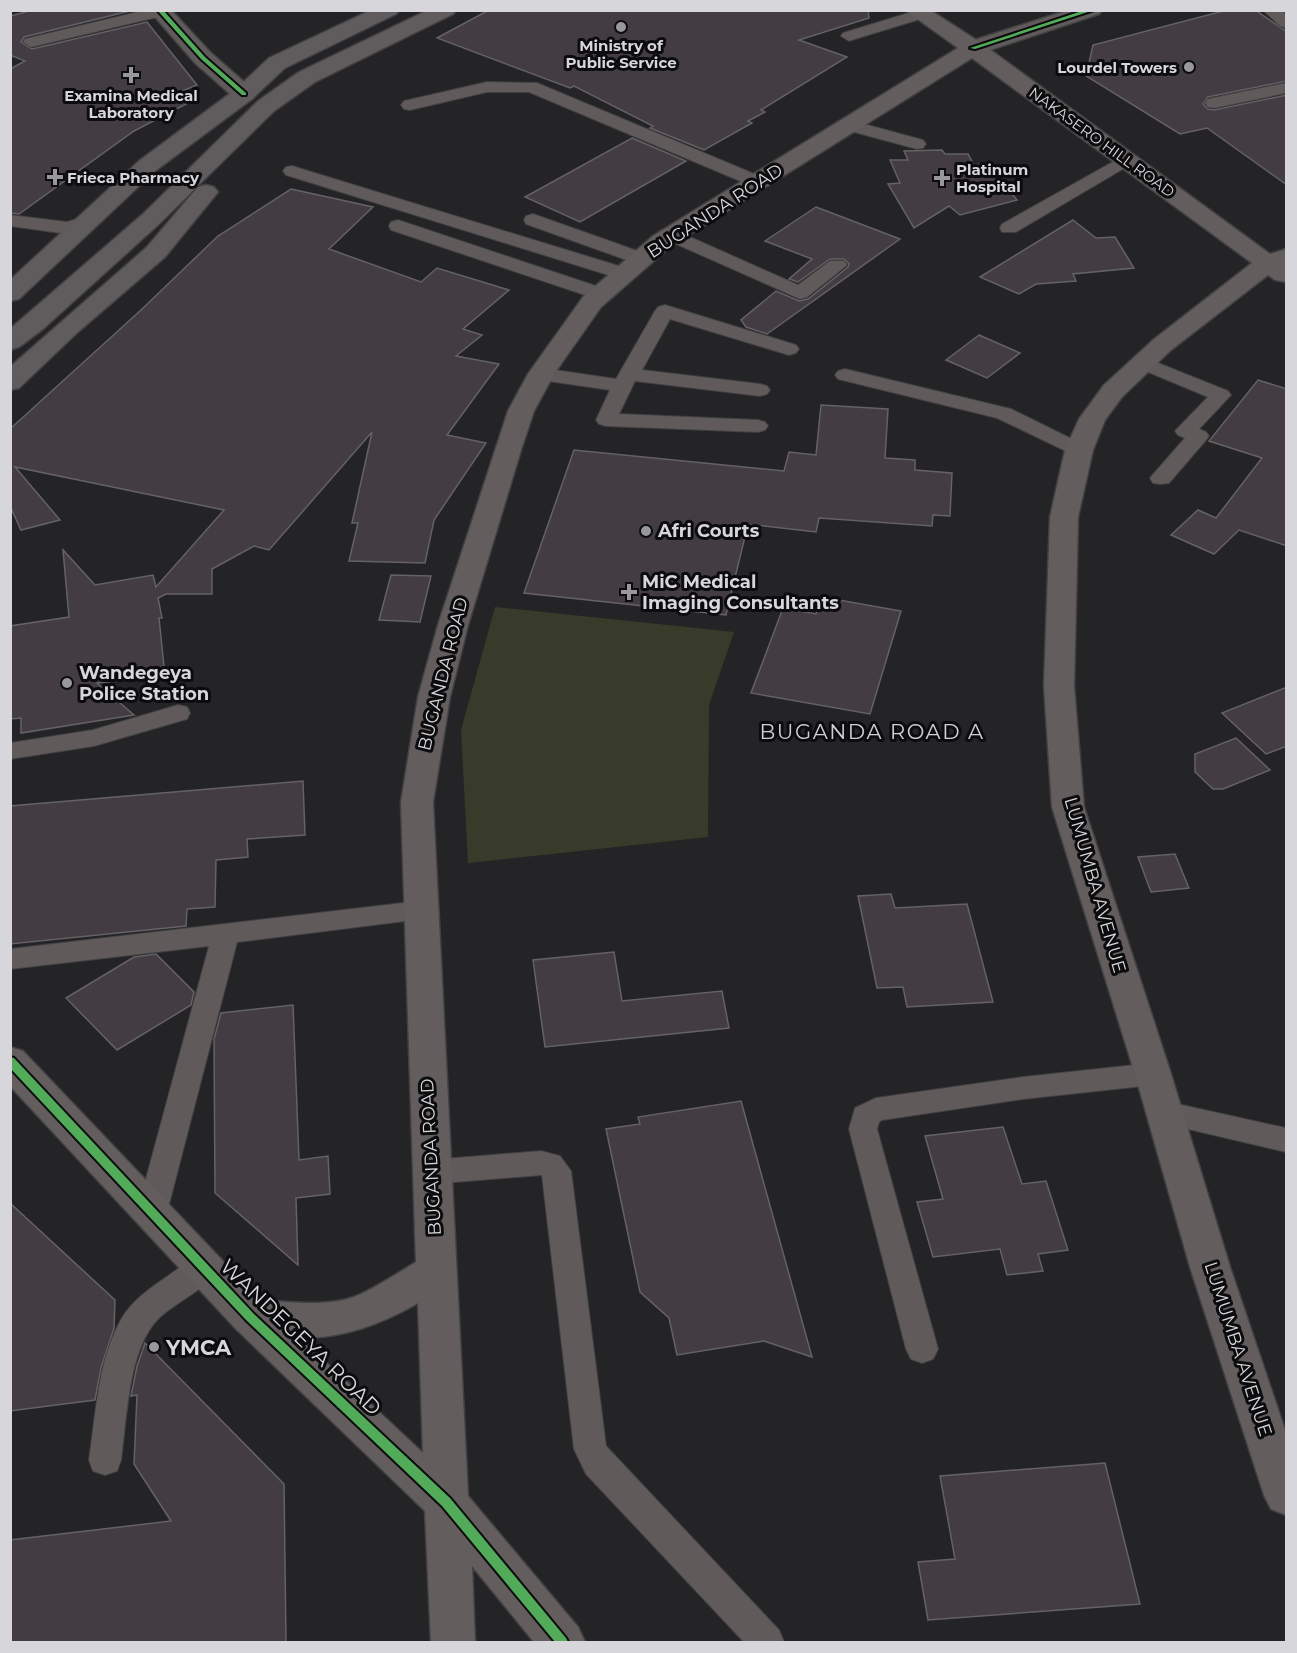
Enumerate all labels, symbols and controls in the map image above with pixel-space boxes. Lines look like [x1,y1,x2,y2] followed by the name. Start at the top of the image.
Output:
[614,20,628,34] marker: Ministry of Public Service
[565,36,677,72] place label: Ministry of Public Service
[1057,58,1177,77] place label: Lourdel Towers
[1182,60,1196,74] marker: Lourdel Towers
[122,66,140,84] marker: Examina Medical Laboratory
[1025,83,1179,201] street label: NAKASERO HILL ROAD
[64,86,198,122] place label: Examina Medical Laboratory
[643,159,787,263] street label: BUGANDA ROAD
[956,160,1028,196] place label: Platinum Hospital
[67,168,200,187] place label: Frieca Pharmacy
[933,169,951,187] marker: Platinum Hospital
[48,170,62,184] marker: Frieca Pharmacy
[657,520,760,542] place label: Afri Courts
[639,524,653,538] marker: Afri Courts
[642,571,839,614] place label: MiC Medical Imaging Consultants
[620,583,638,601] marker: MiC Medical Imaging Consultants
[413,595,473,753] street label: BUGANDA ROAD
[79,662,209,705] place label: Wandegeya Police Station
[60,676,74,690] marker: Wandegeya Police Station
[759,719,985,744] district label: BUGANDA ROAD A
[1059,795,1131,975] street label: LUMUMBA AVENUE
[416,1078,446,1236] street label: BUGANDA ROAD
[215,1254,387,1420] street label: WANDEGEYA ROAD
[1199,1259,1277,1439] street label: LUMUMBA AVENUE
[165,1335,232,1360] place label: YMCA
[147,1340,161,1354] marker: YMCA

